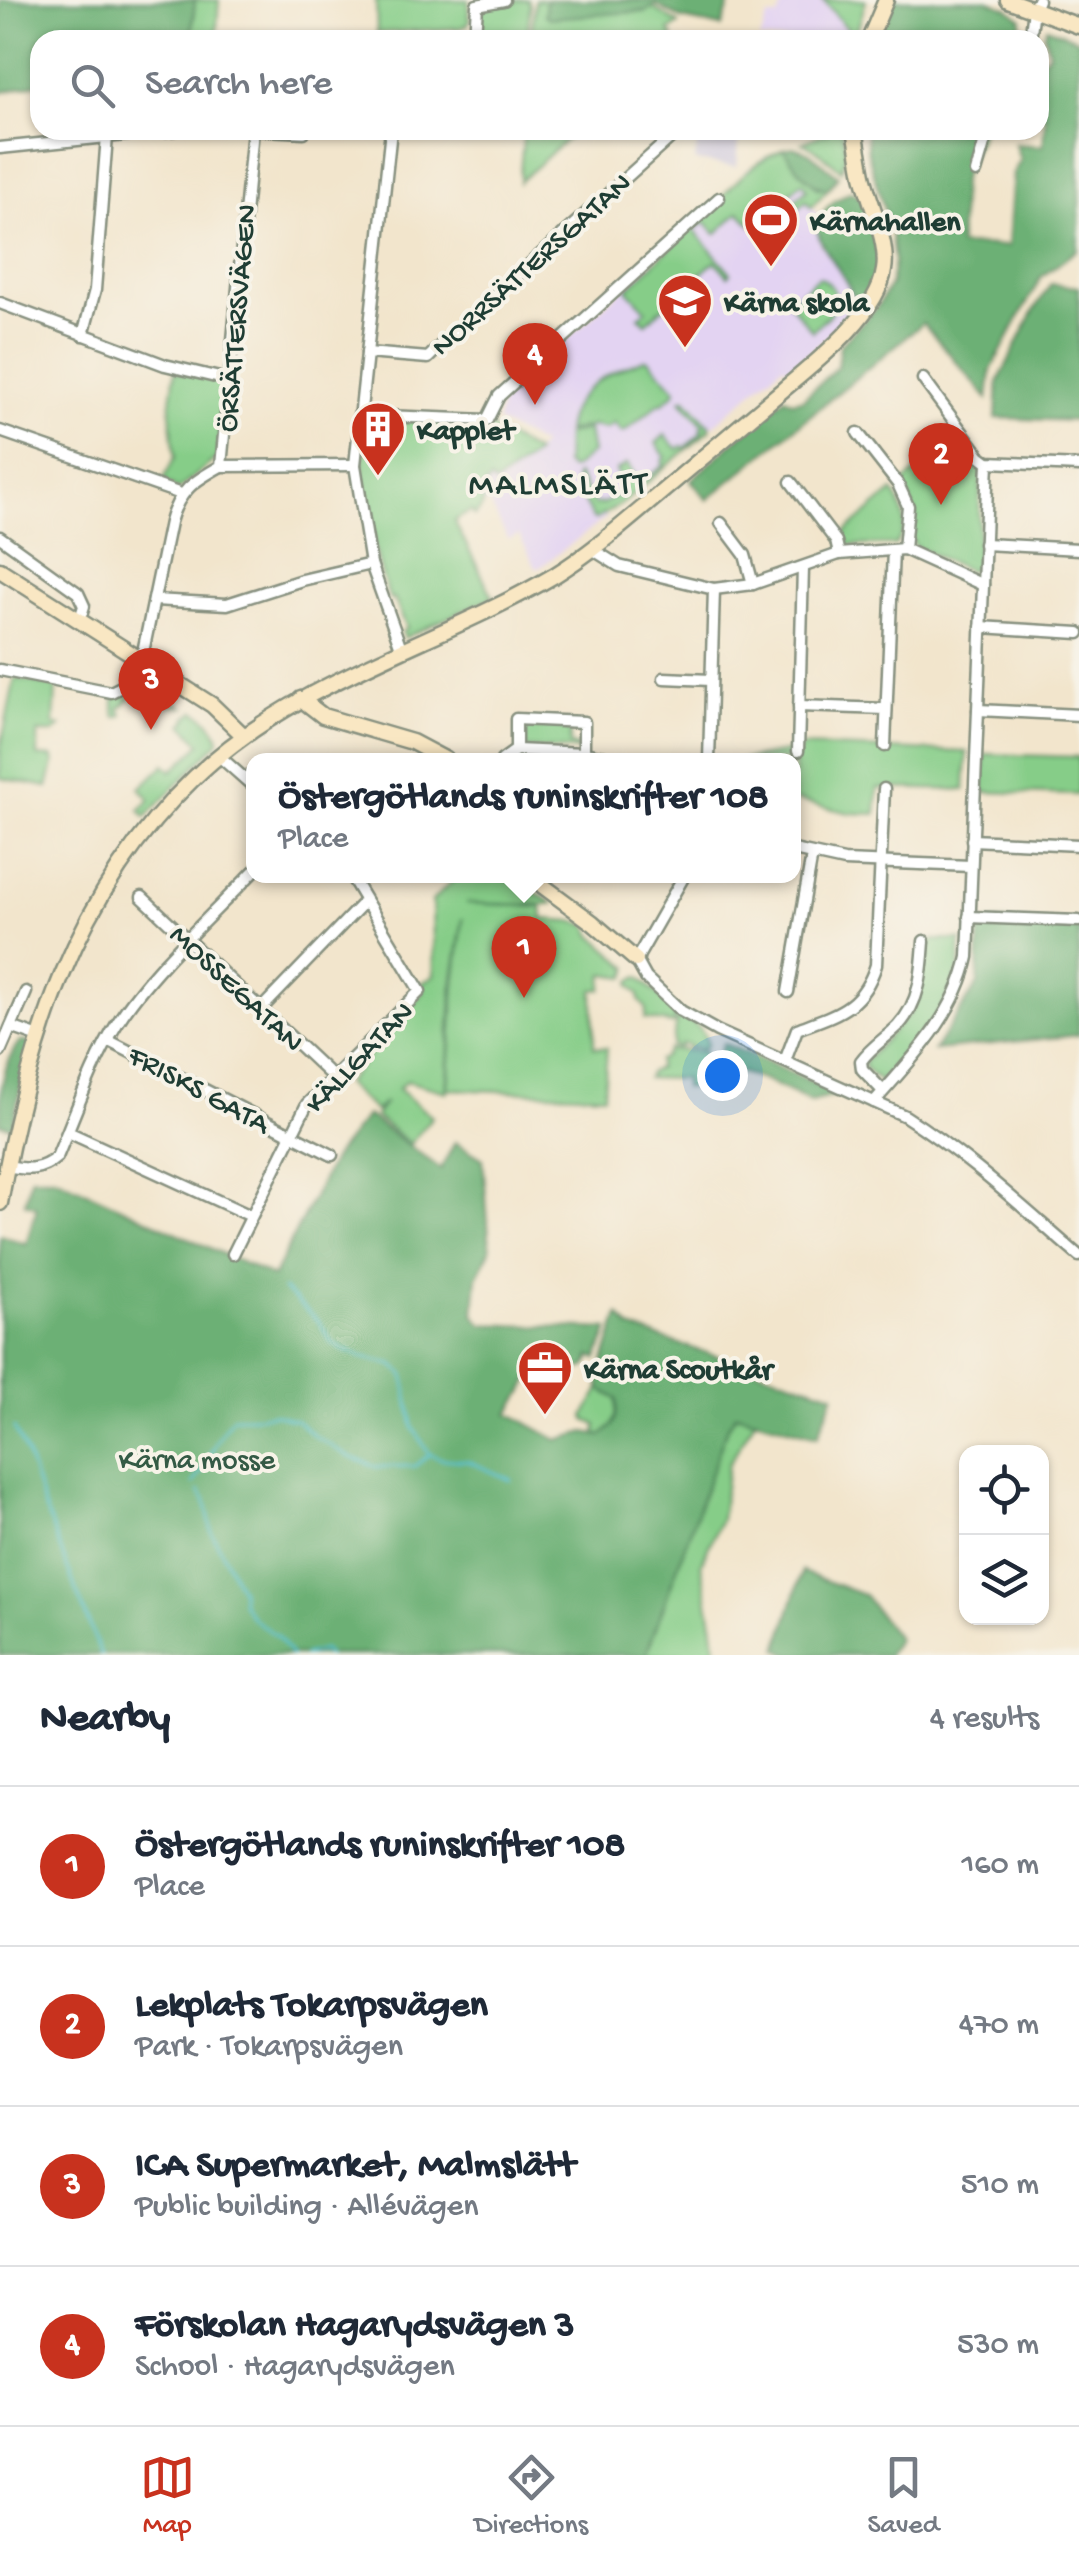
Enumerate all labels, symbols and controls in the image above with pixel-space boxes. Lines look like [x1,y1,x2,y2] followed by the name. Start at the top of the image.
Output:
[30,30,1049,140] search box
[65,58,120,113] icon: search
[145,63,332,107] text: Search here
[426,167,640,366] street label: NORRSÄTTERSGATAN
[741,190,801,269] sports icon: Kärnahallen
[212,203,267,434] street label: ÖRSÄTTERSVÄGEN
[809,207,961,242] place label: Kärnahallen
[655,271,715,350] school or university icon: Kärna skola
[723,288,870,323] place label: Kärna skola
[502,322,568,405] pin: 4
[348,399,408,478] building icon: Kapplet
[416,416,517,451] place label: Kapplet
[908,422,974,505] pin: 2
[468,466,650,507] district label: MALMSLÄTT
[118,648,184,730] pin: 3
[246,753,801,883] popup
[278,777,769,821] text: Östergötlands runinskrifter 108
[278,821,348,859] text: Place
[492,916,556,998] pin: 1
[161,919,309,1061] street label: MOSSEGATAN
[299,996,423,1122] street label: KÄLLGATAN
[120,1040,276,1145] street label: FRISKS GATA
[697,1050,748,1101] your location
[515,1338,575,1417] office icon: Kärna Scoutkår
[583,1355,776,1390] place label: Kärna Scoutkår
[119,1445,276,1480] park label: Kärna mosse
[959,1445,1049,1625] map controls
[959,1445,1049,1535] button: locate
[959,1535,1049,1625] button: layers
[40,1696,170,1745] text: Nearby
[930,1701,1039,1739] text: 4 results
[135,1825,625,1869] text: Östergötlands runinskrifter 108
[66,1847,79,1885] text: 1
[961,1847,1039,1885] text: 160 m
[135,1869,205,1907] text: Place
[135,1985,488,2029] text: Lekplats Tokarpsvägen
[65,2007,80,2045] text: 2
[959,2007,1039,2045] text: 470 m
[135,2029,403,2067] text: Park · Tokarpsvägen
[135,2145,575,2189] text: ICA Supermarket, Malmslätt
[64,2167,81,2205] text: 3
[961,2167,1039,2205] text: 510 m
[135,2189,478,2227] text: Public building · Allévägen
[135,2305,575,2349] text: Förskolan Hagarydsvägen 3
[65,2327,80,2365] text: 4
[957,2327,1039,2365] text: 530 m
[135,2349,455,2387] text: School · Hagarydsvägen
[140,2450,195,2543] tab: Map
[474,2450,588,2543] tab: Directions
[867,2450,939,2543] tab: Saved

